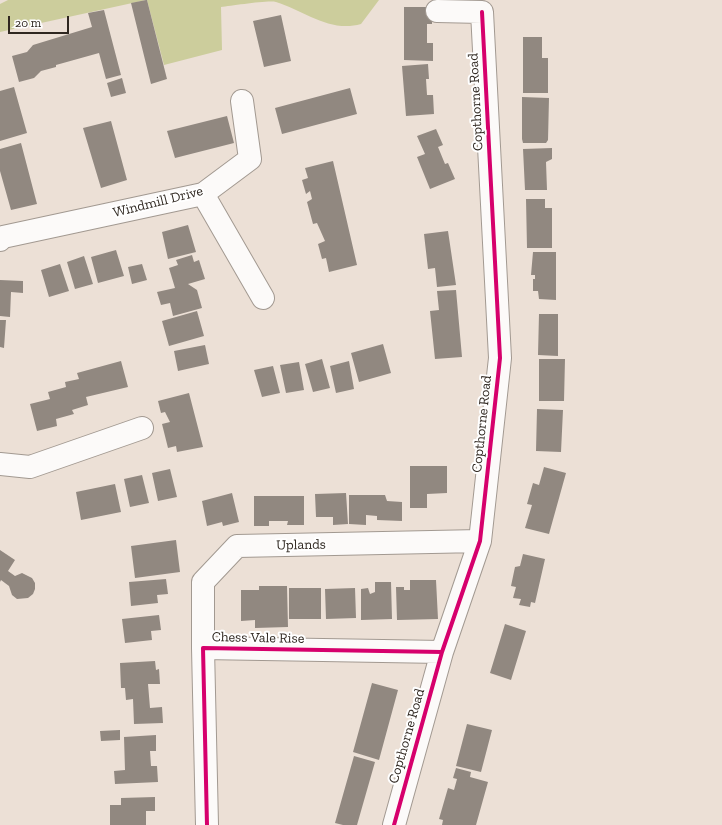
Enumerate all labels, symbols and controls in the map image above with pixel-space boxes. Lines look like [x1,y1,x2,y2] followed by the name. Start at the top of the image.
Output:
[10,8,71,34] scale bar
[15,16,41,30] text: 20 m
[465,53,487,151] street label: Copthorne Road
[111,183,205,221] street label: Windmill Drive
[469,374,495,474] street label: Copthorne Road
[276,536,326,554] street label: Uplands
[212,629,304,647] street label: Chess Vale Rise
[385,687,429,785] street label: Copthorne Road

